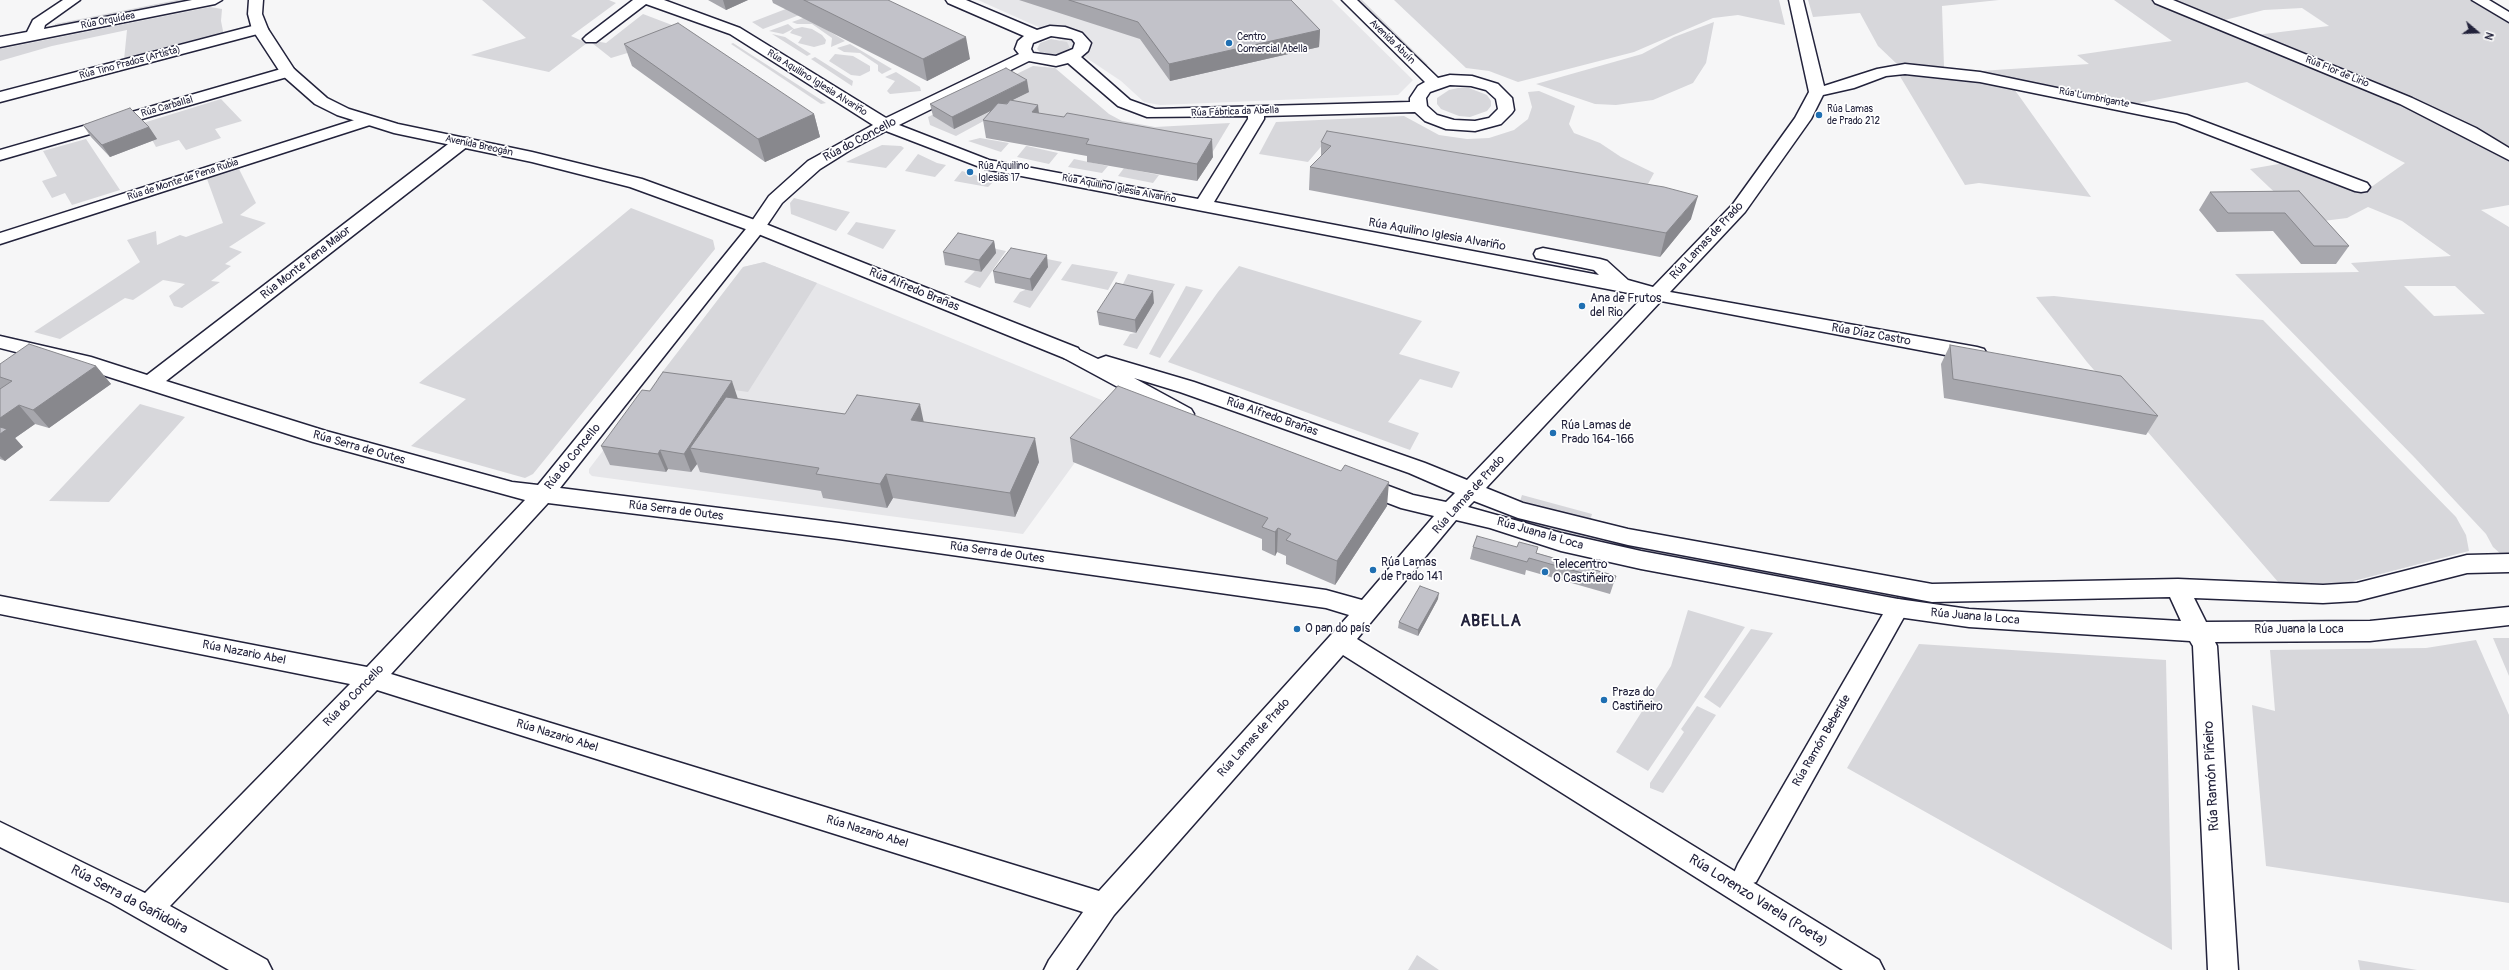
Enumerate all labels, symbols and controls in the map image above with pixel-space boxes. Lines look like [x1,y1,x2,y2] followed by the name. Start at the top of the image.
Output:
[80,10,136,32] street label: Rúa Orquídea
[2457,12,2497,52] north arrow
[1367,17,1417,67] street label: Avenida Abuín
[2481,30,2496,42] text: N
[1237,31,1307,54] place label: Centro Comercial Abella
[1224,38,1234,48] marker: Centro Comercial Abella
[78,44,182,82] street label: Rúa Tino Prados (Artista)
[765,47,869,119] street label: Rúa Aquilino Iglesia Alvariño
[2303,54,2371,90] street label: Rúa Flor de Lirio
[2058,85,2130,111] street label: Rúa Lumbrigante
[140,94,194,120] street label: Rúa Carballal
[1827,103,1880,126] place label: Rúa Lamas de Prado 212
[1191,104,1279,120] street label: Rúa Fábrica da Abella
[1814,110,1824,120] marker: Rúa Lamas de Prado 212
[821,115,899,165] street label: Rúa do Concello
[444,133,514,159] street label: Avenida Breogán
[126,156,240,204] street label: Rúa de Monte de Pena Rubia
[978,160,1029,184] place label: Rúa Aquilino Iglesias 17
[965,167,975,177] marker: Rúa Aquilino Iglesias 17
[1061,172,1177,206] street label: Rúa Aquilino Iglesia Alvariño
[1667,199,1747,283] street label: Rúa Lamas de Prado
[1367,216,1507,254] street label: Rúa Aquilino Iglesia Alvariño
[258,223,354,303] street label: Rúa Monte Pena Maior
[867,265,961,315] street label: Rúa Alfredo Brañas
[1590,292,1661,320] place label: Ana de Frutos del Rio
[1577,301,1587,311] marker: Ana de Frutos del Rio
[1830,321,1912,349] street label: Rúa Díaz Castro
[1224,395,1320,439] street label: Rúa Alfredo Brañas
[1561,419,1634,447] place label: Rúa Lamas de Prado 164-166
[542,421,604,493] street label: Rúa do Concello
[311,428,407,468] street label: Rúa Serra de Outes
[1548,428,1558,438] marker: Rúa Lamas de Prado 164-166
[1430,453,1508,537] street label: Rúa Lamas de Prado
[628,498,724,524] street label: Rúa Serra de Outes
[1495,515,1585,553] street label: Rúa Juana la Loca
[949,539,1045,567] street label: Rúa Serra de Outes
[1381,556,1443,584] place label: Rúa Lamas de Prado 141
[1553,558,1614,586] place label: Telecentro O Castiñeiro
[1368,565,1378,575] marker: Rúa Lamas de Prado 141
[1540,567,1550,577] marker: Telecentro O Castiñeiro
[1930,606,2020,628] street label: Rúa Juana la Loca
[1460,612,1522,632] district label: ABELLA
[1305,622,1370,636] place label: O pan do país
[2254,623,2344,637] street label: Rúa Juana la Loca
[1292,624,1302,634] marker: O pan do país
[201,638,287,668] street label: Rúa Nazario Abel
[321,662,387,730] street label: Rúa do Concello
[1612,686,1663,714] place label: Praza do Castiñeiro
[1790,693,1854,789] street label: Rúa Ramón Beberide
[1599,695,1609,705] marker: Praza do Castiñeiro
[1215,696,1293,780] street label: Rúa Lamas de Prado
[514,717,600,755] street label: Rúa Nazario Abel
[2201,720,2223,832] street label: Rúa Ramón Piñeiro
[824,813,910,851] street label: Rúa Nazario Abel
[1685,851,1831,951] street label: Rúa Lorenzo Varela (Poeta)
[68,862,190,938] street label: Rúa Serra da Gañidoira

